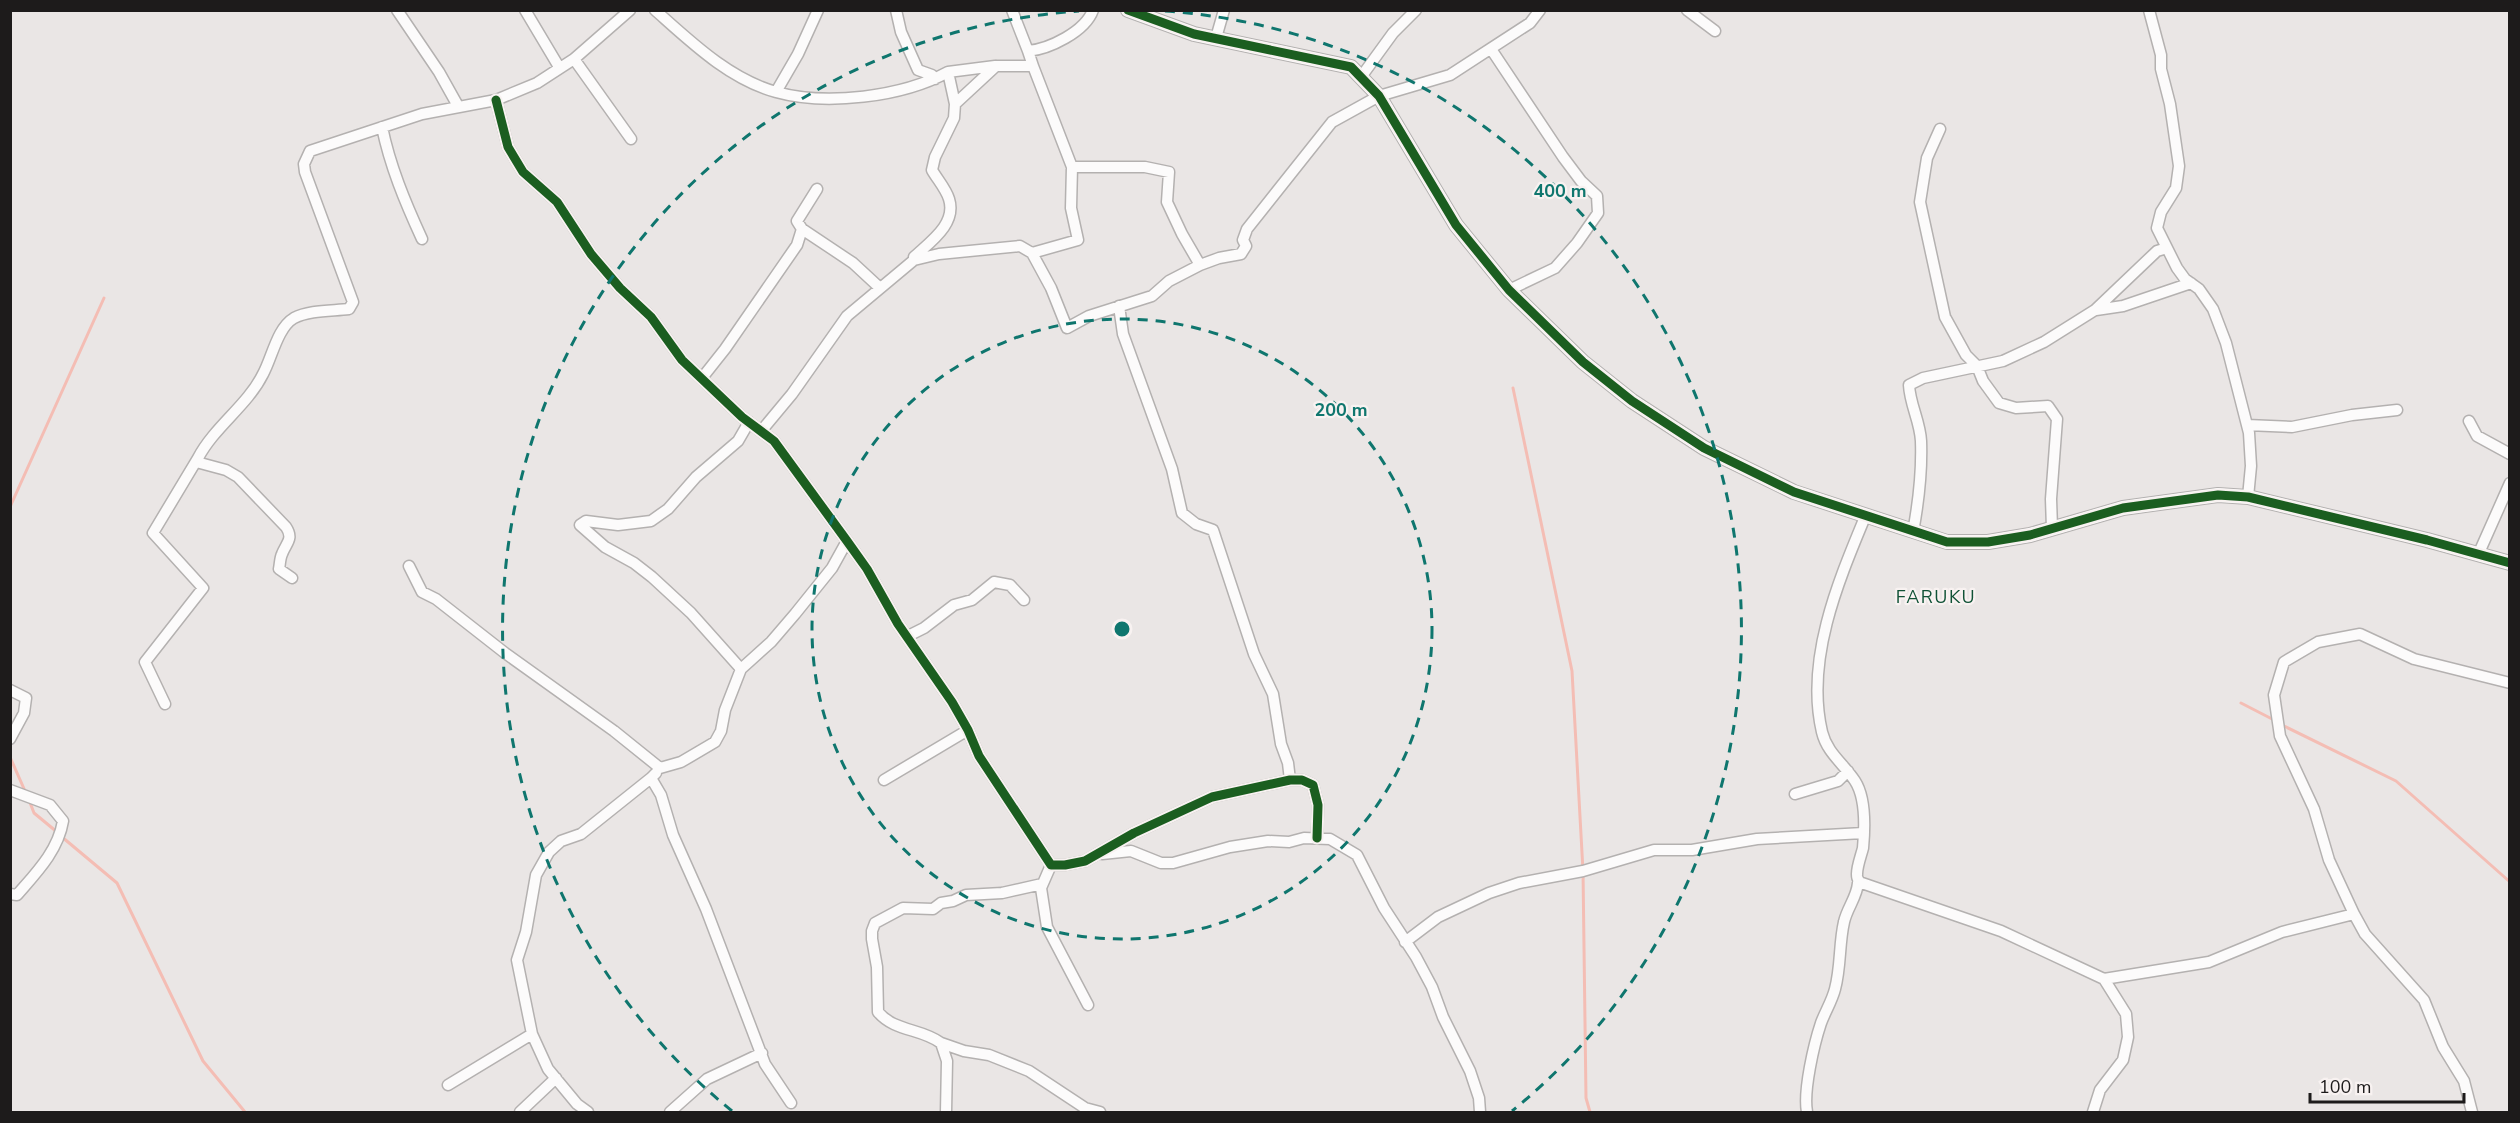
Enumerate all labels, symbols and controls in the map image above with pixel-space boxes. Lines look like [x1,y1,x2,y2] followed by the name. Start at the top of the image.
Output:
[1533,179,1587,203] text: 400 m
[1314,398,1368,422] text: 200 m
[1896,585,1976,609] district label: FARUKU
[1112,619,1132,639] centre of rings
[2310,1066,2464,1104] scale bar
[2319,1075,2371,1099] text: 100 m

